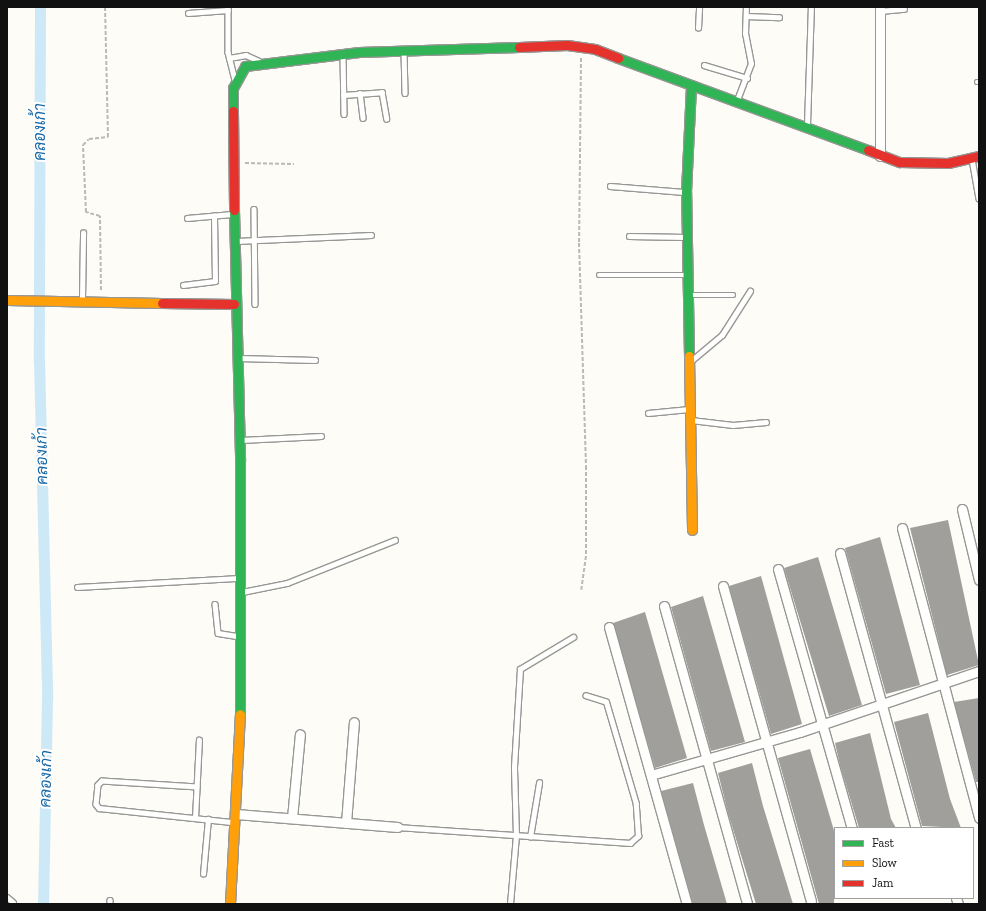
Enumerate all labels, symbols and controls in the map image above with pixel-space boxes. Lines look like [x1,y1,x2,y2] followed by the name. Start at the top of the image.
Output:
[30,103,50,161] water label: คลองเก้า
[32,427,52,485] water label: คลองเก้า
[36,750,56,808] water label: คลองเก้า
[834,827,974,899] legend
[872,836,894,850] text: Fast
[872,856,897,870] text: Slow
[872,876,893,890] text: Jam

